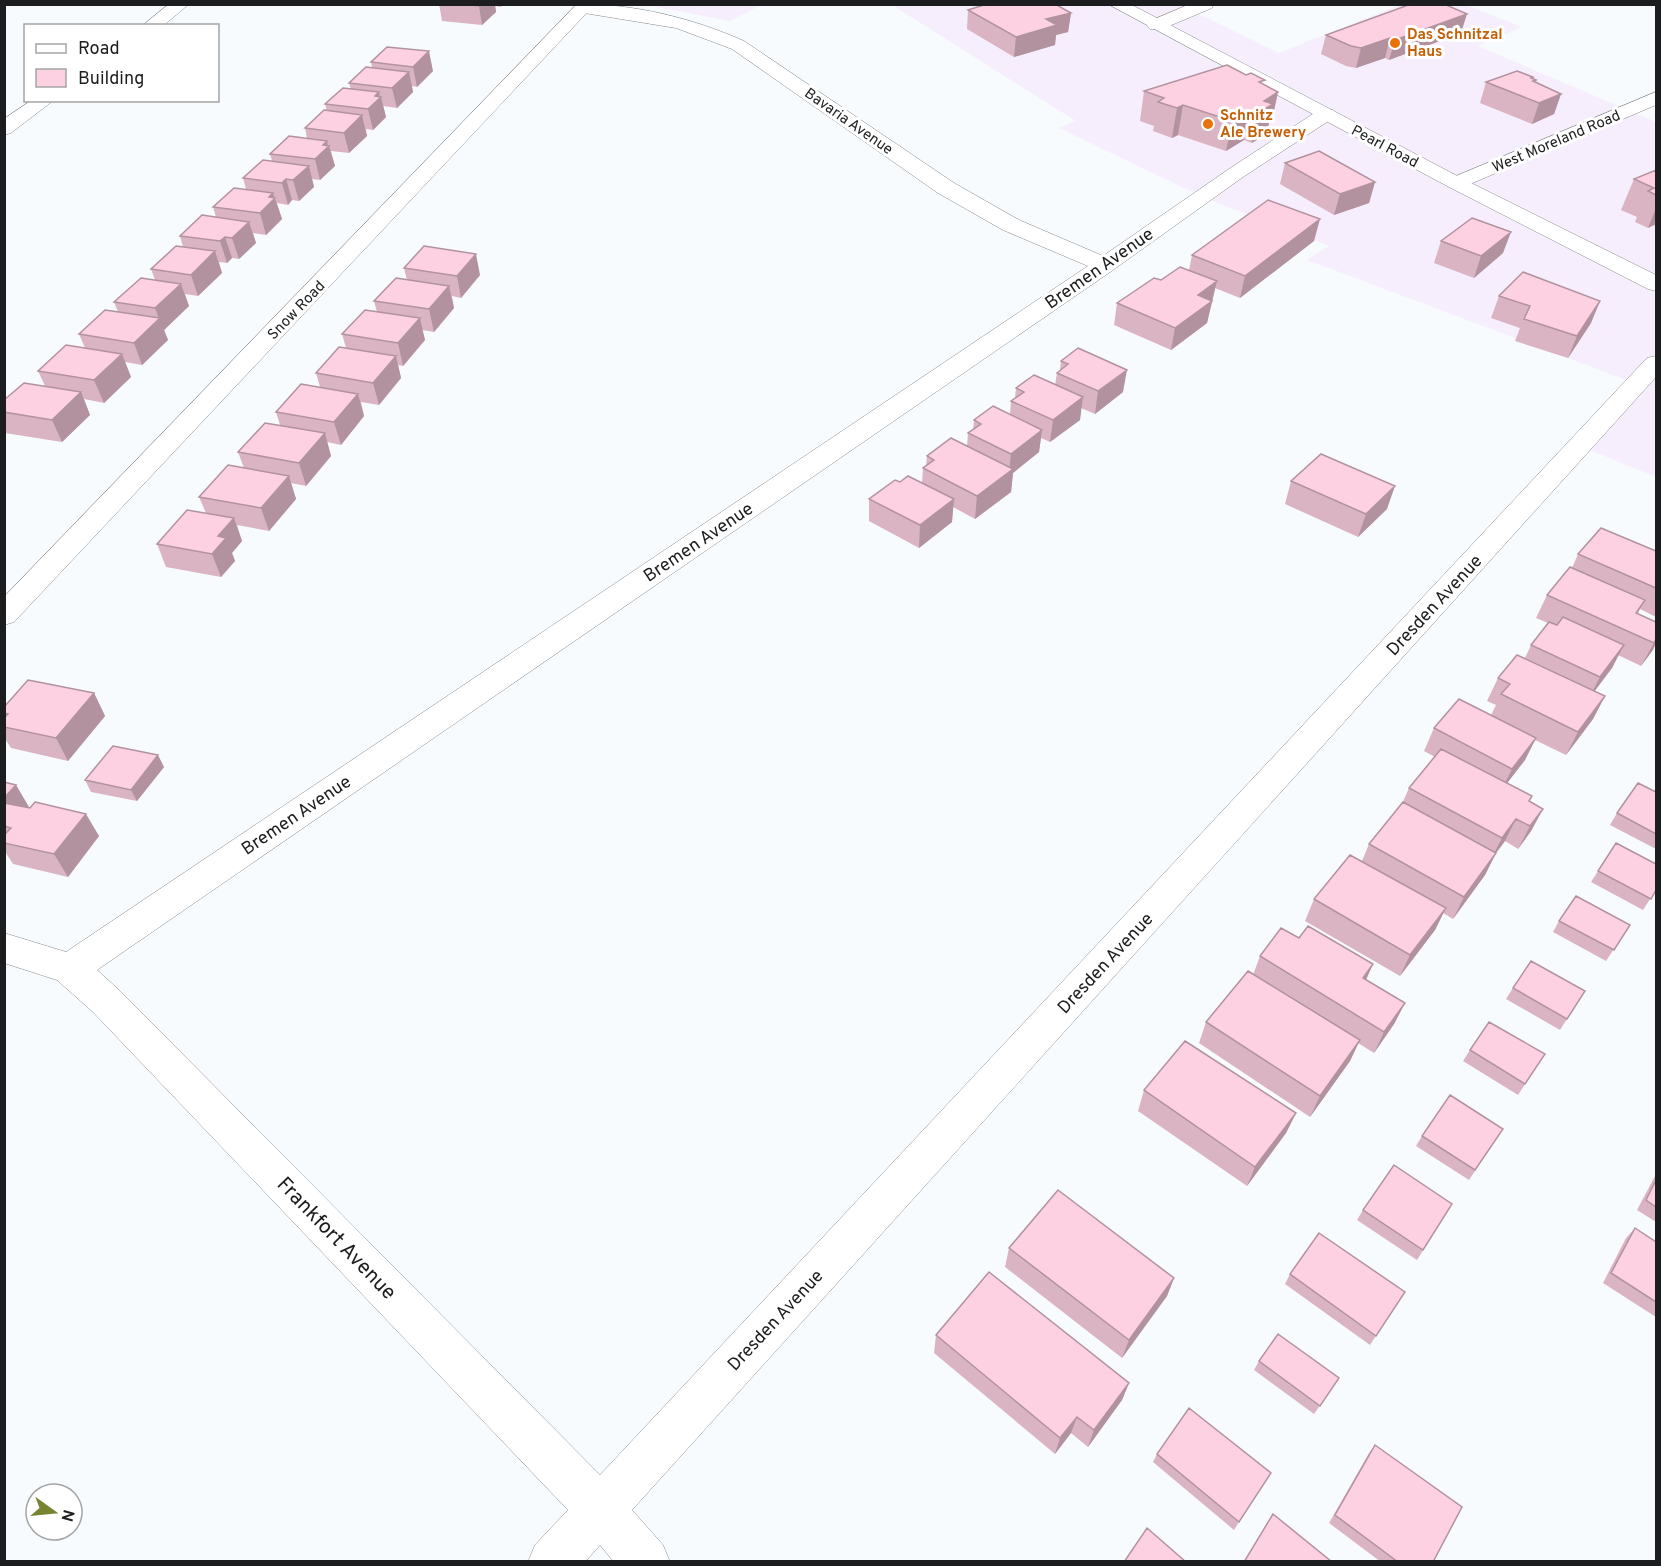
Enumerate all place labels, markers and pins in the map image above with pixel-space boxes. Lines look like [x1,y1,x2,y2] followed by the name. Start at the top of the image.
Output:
[1407,26,1503,62] place label: Das Schnitzal Haus
[1388,36,1402,50] marker: Das Schnitzal Haus
[1220,107,1307,143] place label: Schnitz Ale Brewery
[1201,117,1215,131] marker: Schnitz Ale Brewery

